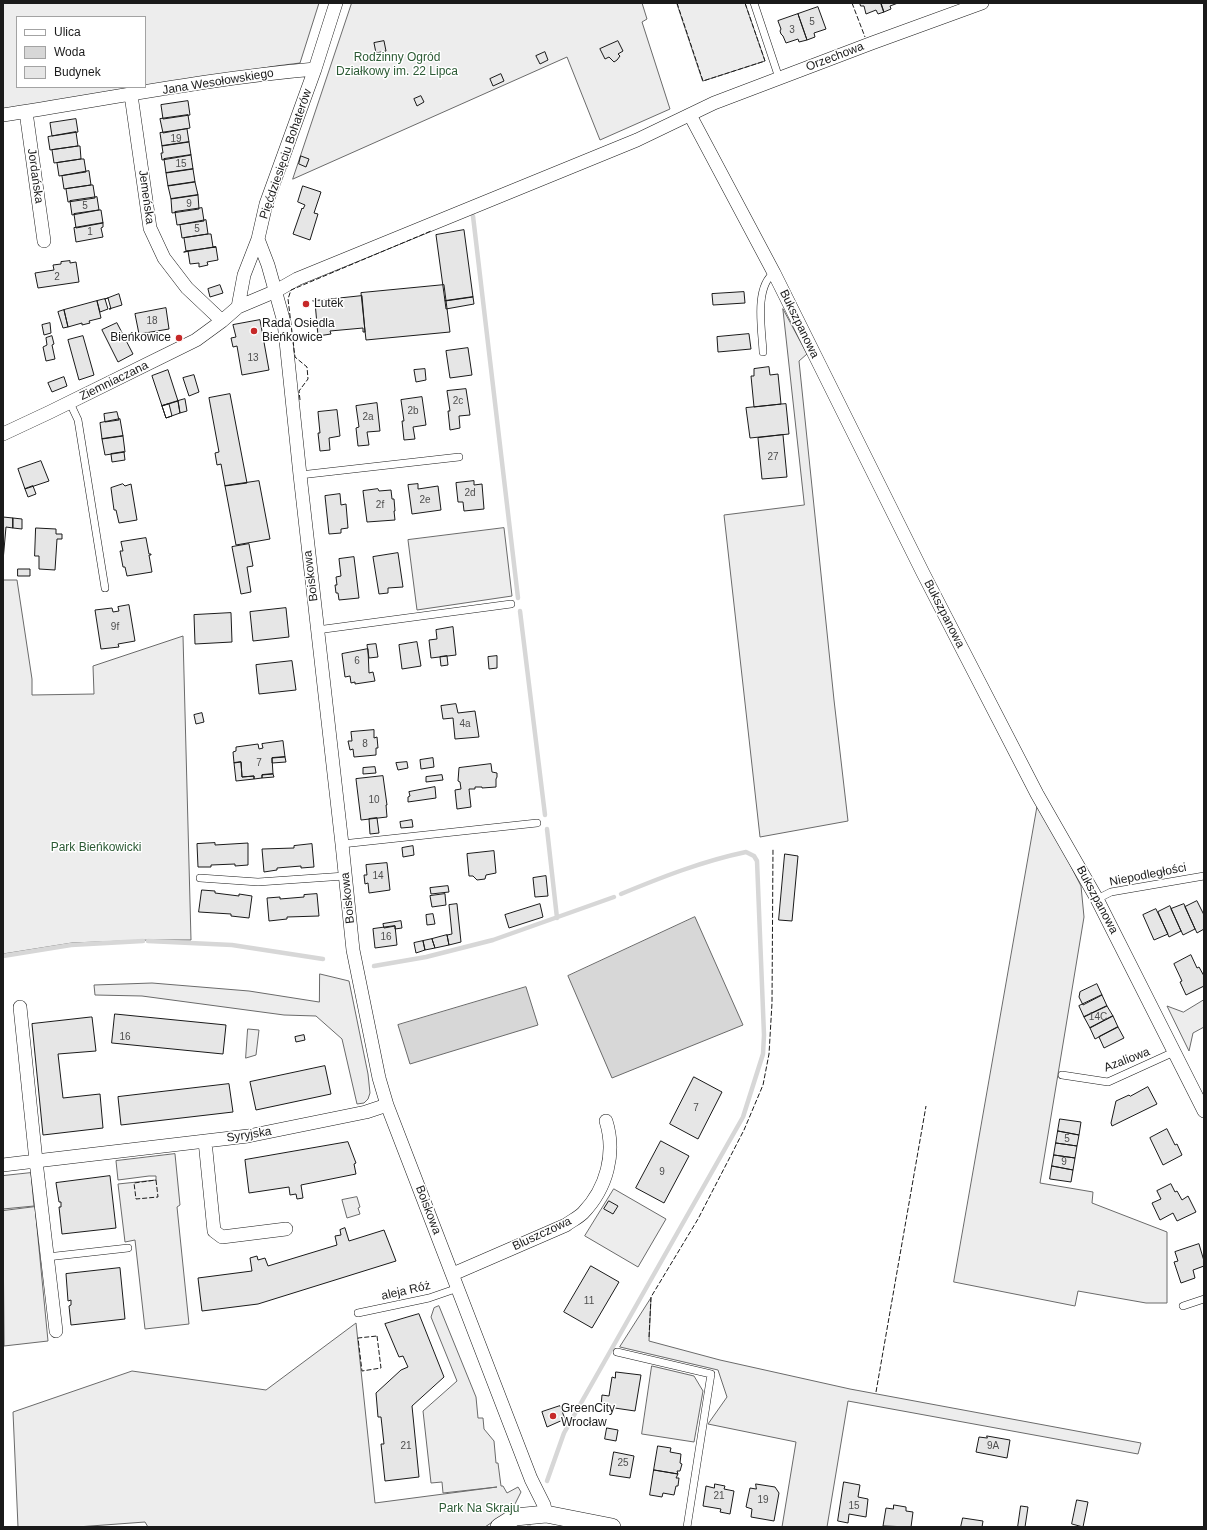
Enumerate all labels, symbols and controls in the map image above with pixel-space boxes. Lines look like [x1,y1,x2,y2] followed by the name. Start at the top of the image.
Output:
[16,16,146,88] legend
[809,16,815,28] house number: 5
[789,24,795,36] house number: 3
[54,25,81,39] text: Ulica
[804,39,866,75] street label: Orzechowa
[54,45,85,59] text: Woda
[336,51,458,79] park label: Rodzinny Ogród Działkowy im. 22 Lipca
[54,65,101,79] text: Budynek
[161,66,275,98] street label: Jana Wesołowskiego
[257,87,315,221] street label: Pięćdziesięciu Bohaterów
[170,133,182,145] house number: 19
[24,148,46,204] street label: Jordańska
[175,158,187,170] house number: 15
[135,169,157,225] street label: Jemeńska
[186,198,192,210] house number: 9
[82,200,88,212] house number: 5
[194,223,200,235] house number: 5
[87,226,93,238] house number: 1
[54,271,60,283] house number: 2
[776,287,822,361] street label: Bukszpanowa
[314,297,343,311] place label: Lutek
[301,299,311,309] marker: Lutek
[146,315,158,327] house number: 18
[262,317,335,345] place label: Rada Osiedla Bieńkowice
[249,326,259,336] marker: Rada Osiedla Bieńkowice
[110,331,171,345] place label: Bieńkowice
[174,333,184,343] marker: Bieńkowice
[247,352,259,364] house number: 13
[77,358,151,404] street label: Ziemniaczana
[453,395,463,407] house number: 2c
[407,405,419,417] house number: 2b
[362,411,374,423] house number: 2a
[767,451,779,463] house number: 27
[464,487,476,499] house number: 2d
[419,494,431,506] house number: 2e
[376,499,384,511] house number: 2f
[301,550,321,602] street label: Boiskowa
[921,577,967,651] street label: Bukszpanowa
[111,621,119,633] house number: 9f
[354,655,360,667] house number: 6
[459,718,471,730] house number: 4a
[362,738,368,750] house number: 8
[256,757,262,769] house number: 7
[368,794,380,806] house number: 10
[51,841,141,855] park label: Park Bieńkowicki
[1108,860,1188,890] street label: Niepodległości
[1073,864,1121,936] street label: Bukszpanowa
[372,870,384,882] house number: 14
[338,872,358,924] street label: Boiskowa
[380,931,392,943] house number: 16
[1089,1011,1107,1023] house number: 14C
[119,1031,131,1043] house number: 16
[1102,1045,1152,1075] street label: Azaliowa
[693,1102,699,1114] house number: 7
[225,1124,273,1146] street label: Syryjska
[1064,1133,1070,1145] house number: 5
[1061,1156,1067,1168] house number: 9
[659,1166,665,1178] house number: 9
[412,1183,444,1237] street label: Boiskowa
[510,1214,574,1254] street label: Bluszczowa
[380,1278,432,1304] street label: aleja Róż
[584,1295,594,1307] house number: 11
[561,1402,615,1430] place label: GreenCity Wrocław
[548,1411,558,1421] marker: GreenCity Wrocław
[400,1440,412,1452] house number: 21
[987,1440,999,1452] house number: 9A
[617,1457,629,1469] house number: 25
[713,1490,725,1502] house number: 21
[757,1494,769,1506] house number: 19
[848,1500,860,1512] house number: 15
[439,1502,519,1516] park label: Park Na Skraju

